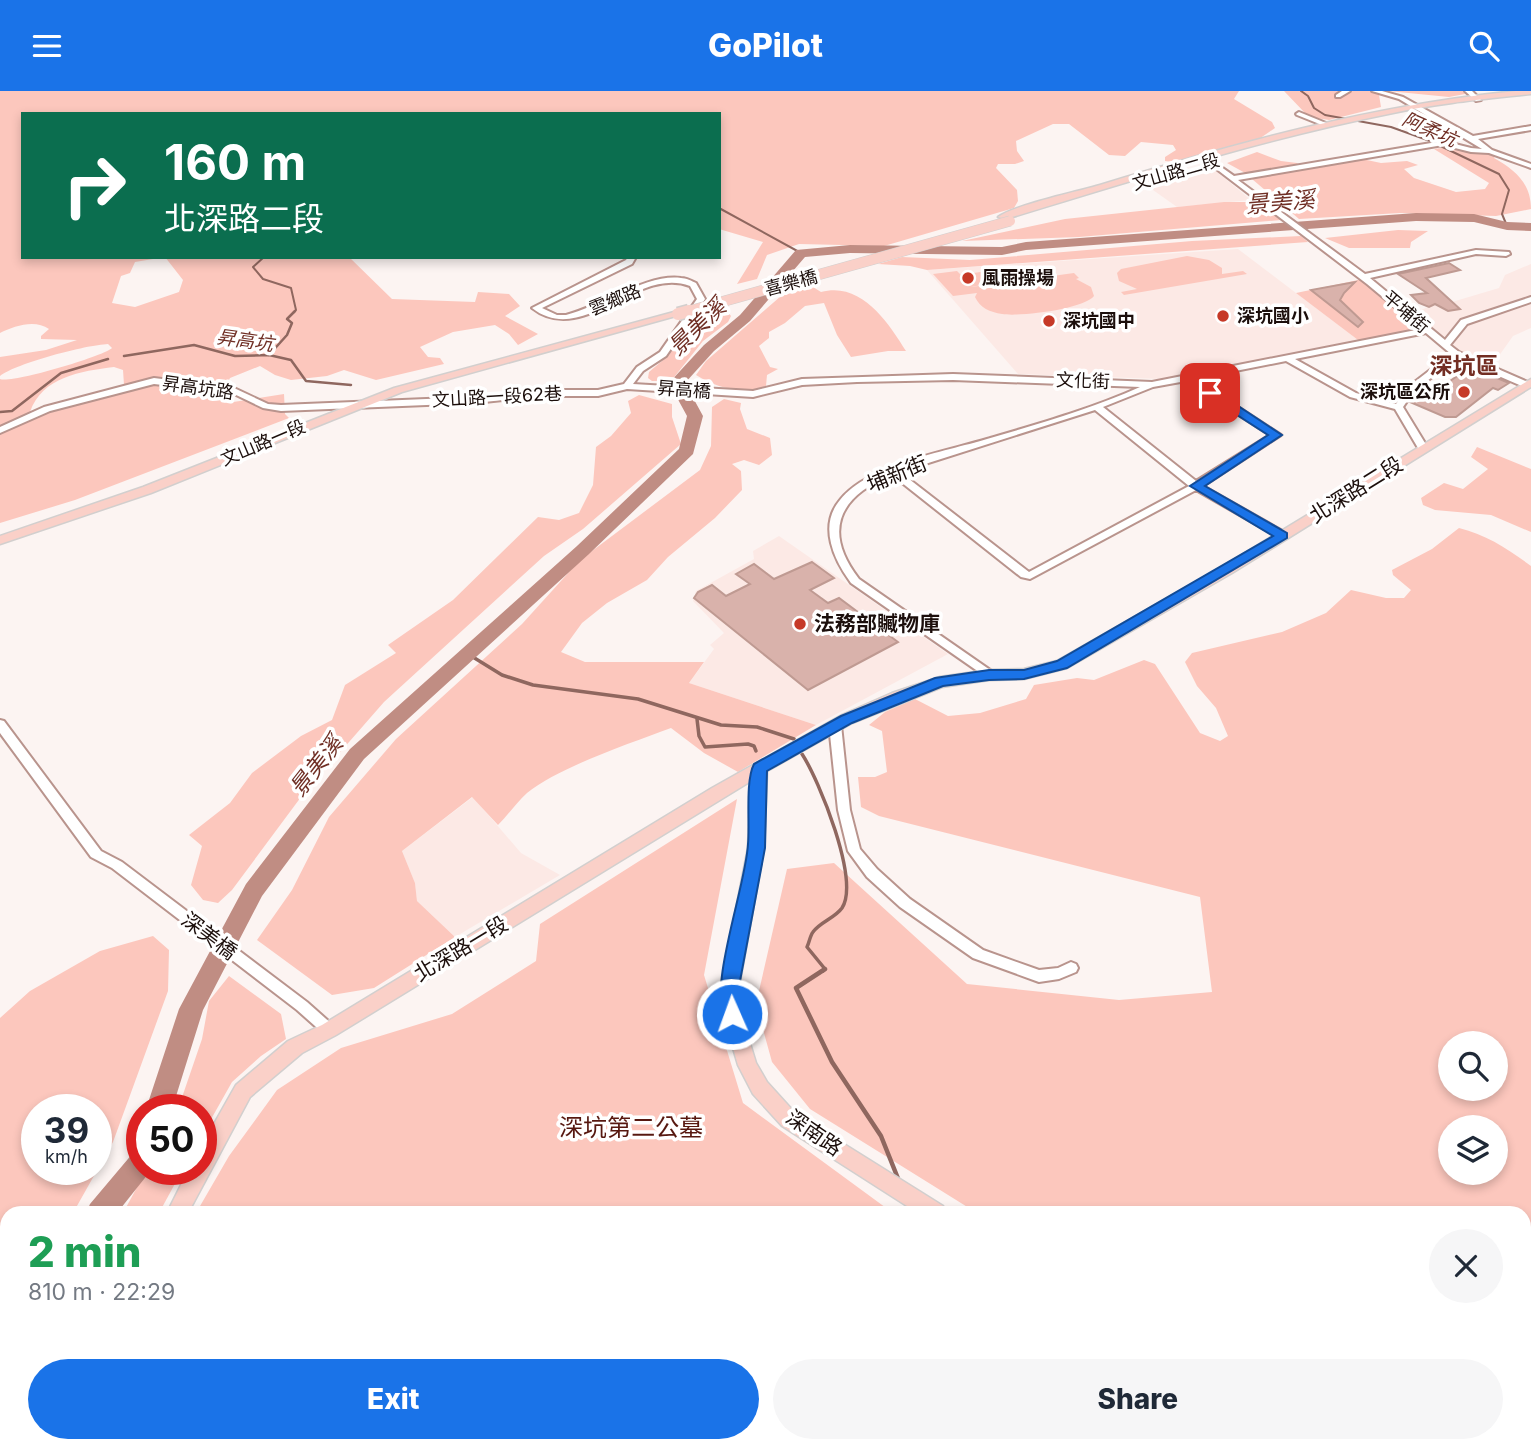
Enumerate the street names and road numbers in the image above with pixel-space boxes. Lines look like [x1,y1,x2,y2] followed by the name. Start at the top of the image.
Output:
[1130,149,1222,194] street label: 文山路二段
[762,265,820,300] street label: 喜樂橋
[586,280,644,319] street label: 雲鄉路
[1379,286,1434,337] street label: 平埔街
[1056,369,1110,392] street label: 文化街
[161,372,235,403] street label: 昇高坑路
[656,377,712,402] street label: 昇高橋
[431,383,563,410] street label: 文山路一段62巷
[217,415,308,470] street label: 文山路一段
[863,450,931,497] street label: 埔新街
[1305,451,1407,528] street label: 北深路二段
[177,907,242,965] street label: 深美橋
[409,911,512,986] street label: 北深路一段
[781,1104,847,1161] street label: 深南路

